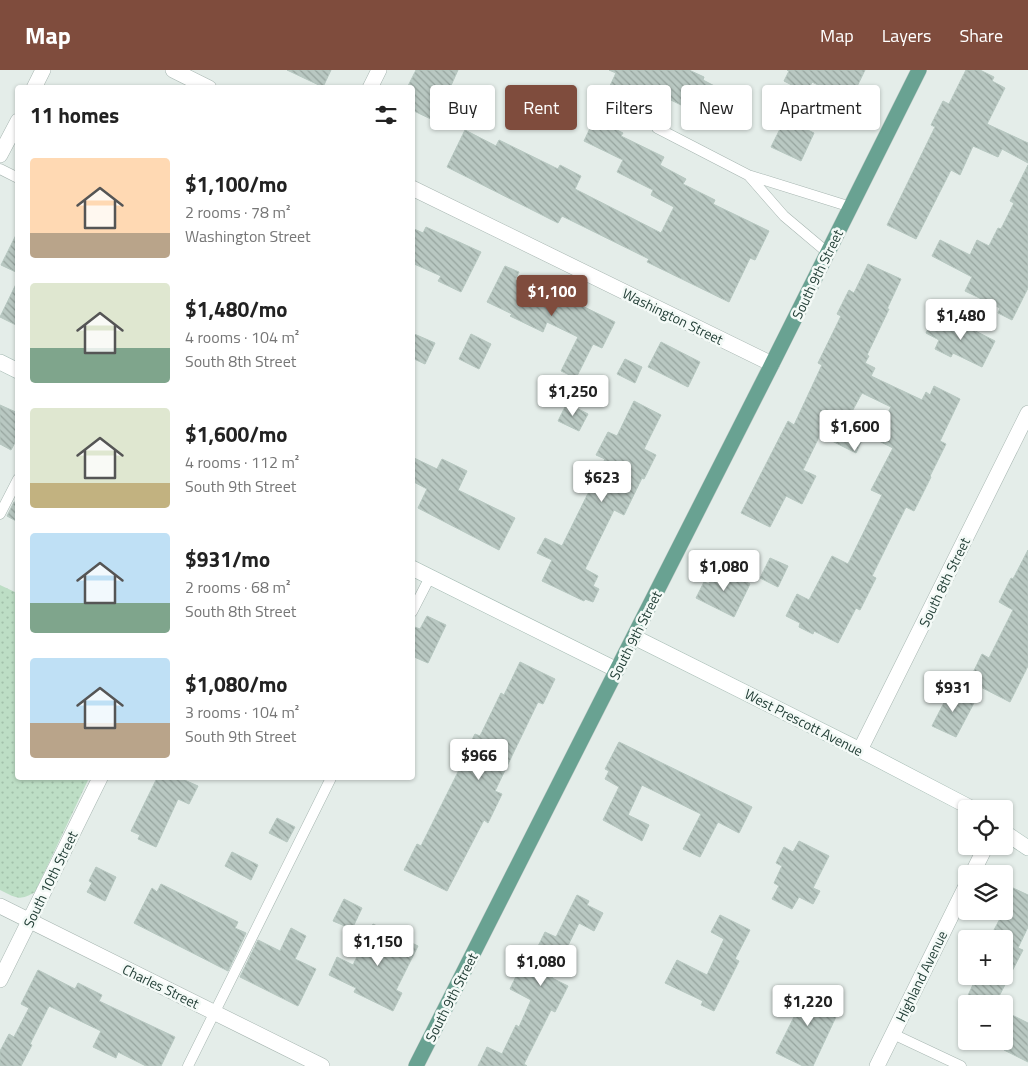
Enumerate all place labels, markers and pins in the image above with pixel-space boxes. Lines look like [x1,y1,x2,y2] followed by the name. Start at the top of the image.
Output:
[511,274,593,317] pin: $1,100
[920,298,1002,341] pin: $1,480
[532,374,614,417] pin: $1,250
[814,410,896,452] pin: $1,600
[572,460,632,503] pin: $623
[683,550,765,592] pin: $1,080
[923,670,983,713] pin: $931
[449,738,509,781] pin: $966
[337,924,419,967] pin: $1,150
[500,944,582,987] pin: $1,080
[767,984,849,1027] pin: $1,220

